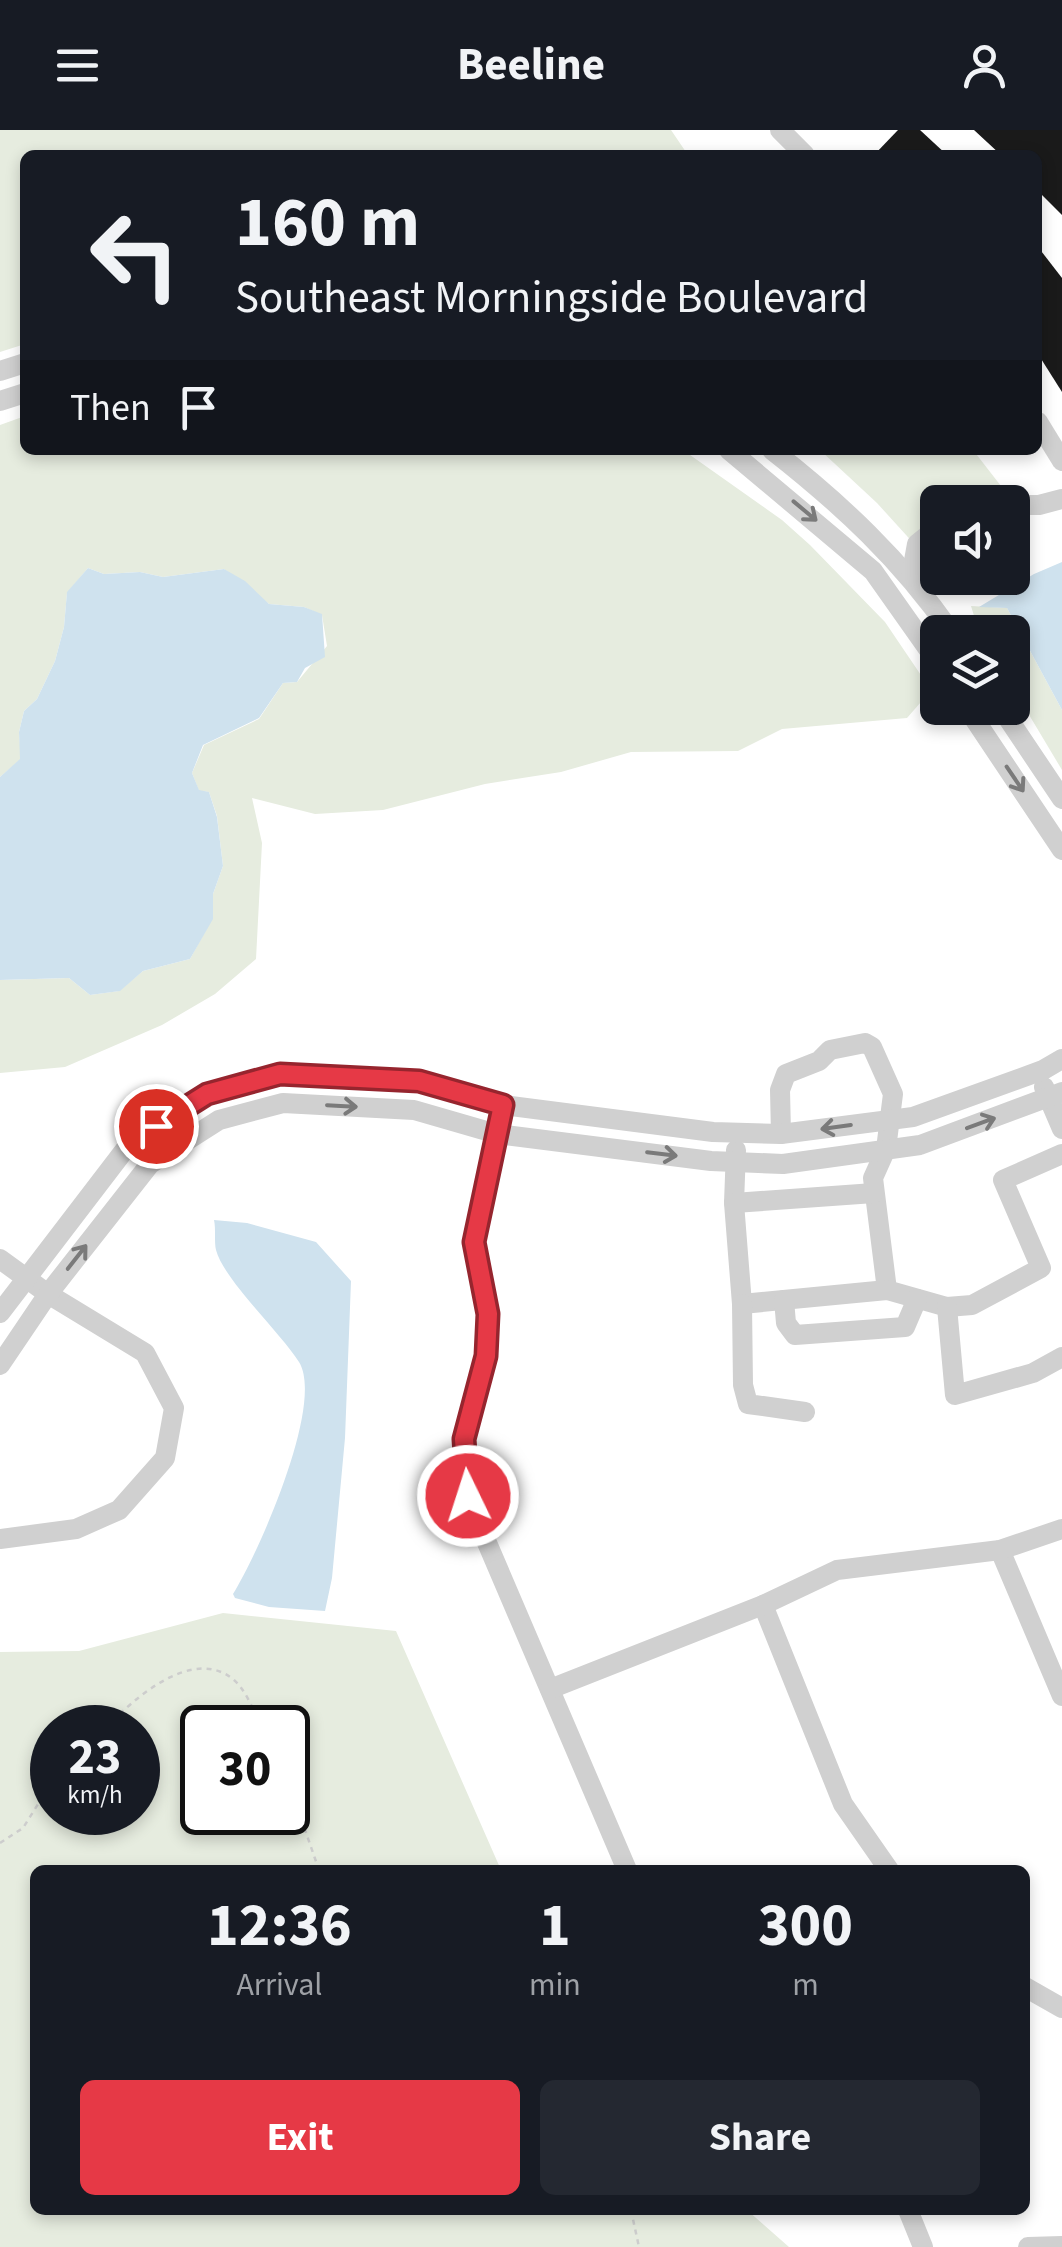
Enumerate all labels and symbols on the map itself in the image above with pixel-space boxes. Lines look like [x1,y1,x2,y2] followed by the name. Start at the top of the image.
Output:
[792,500,818,522] one-way arrow
[1004,764,1025,792] one-way arrow
[114,1084,199,1169] pin
[325,1097,357,1116] one-way arrow
[965,1113,996,1131] one-way arrow
[821,1118,853,1136] one-way arrow
[645,1146,678,1164] one-way arrow
[66,1244,87,1271] one-way arrow
[416,1444,520,1548] position arrow
[180,1705,310,1835] speed limit sign: 30

